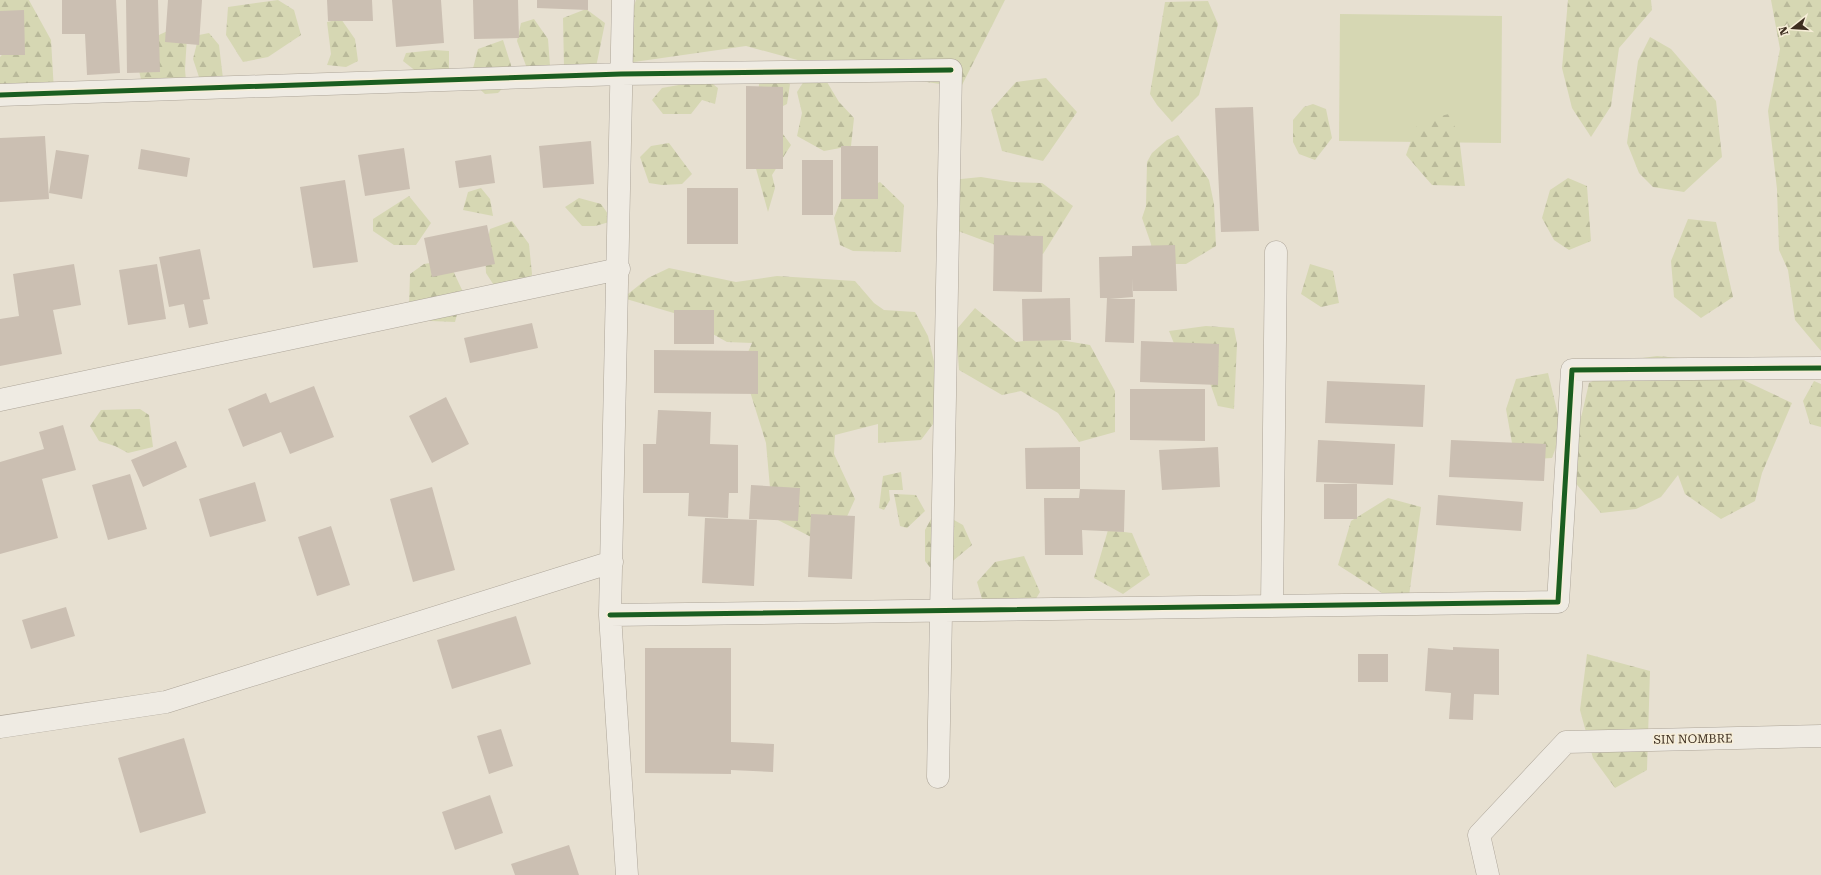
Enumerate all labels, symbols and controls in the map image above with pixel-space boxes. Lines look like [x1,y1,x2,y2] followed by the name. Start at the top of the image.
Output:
[1773,8,1813,48] north arrow
[1776,24,1791,37] text: N
[1653,731,1733,747] street label: SIN NOMBRE

